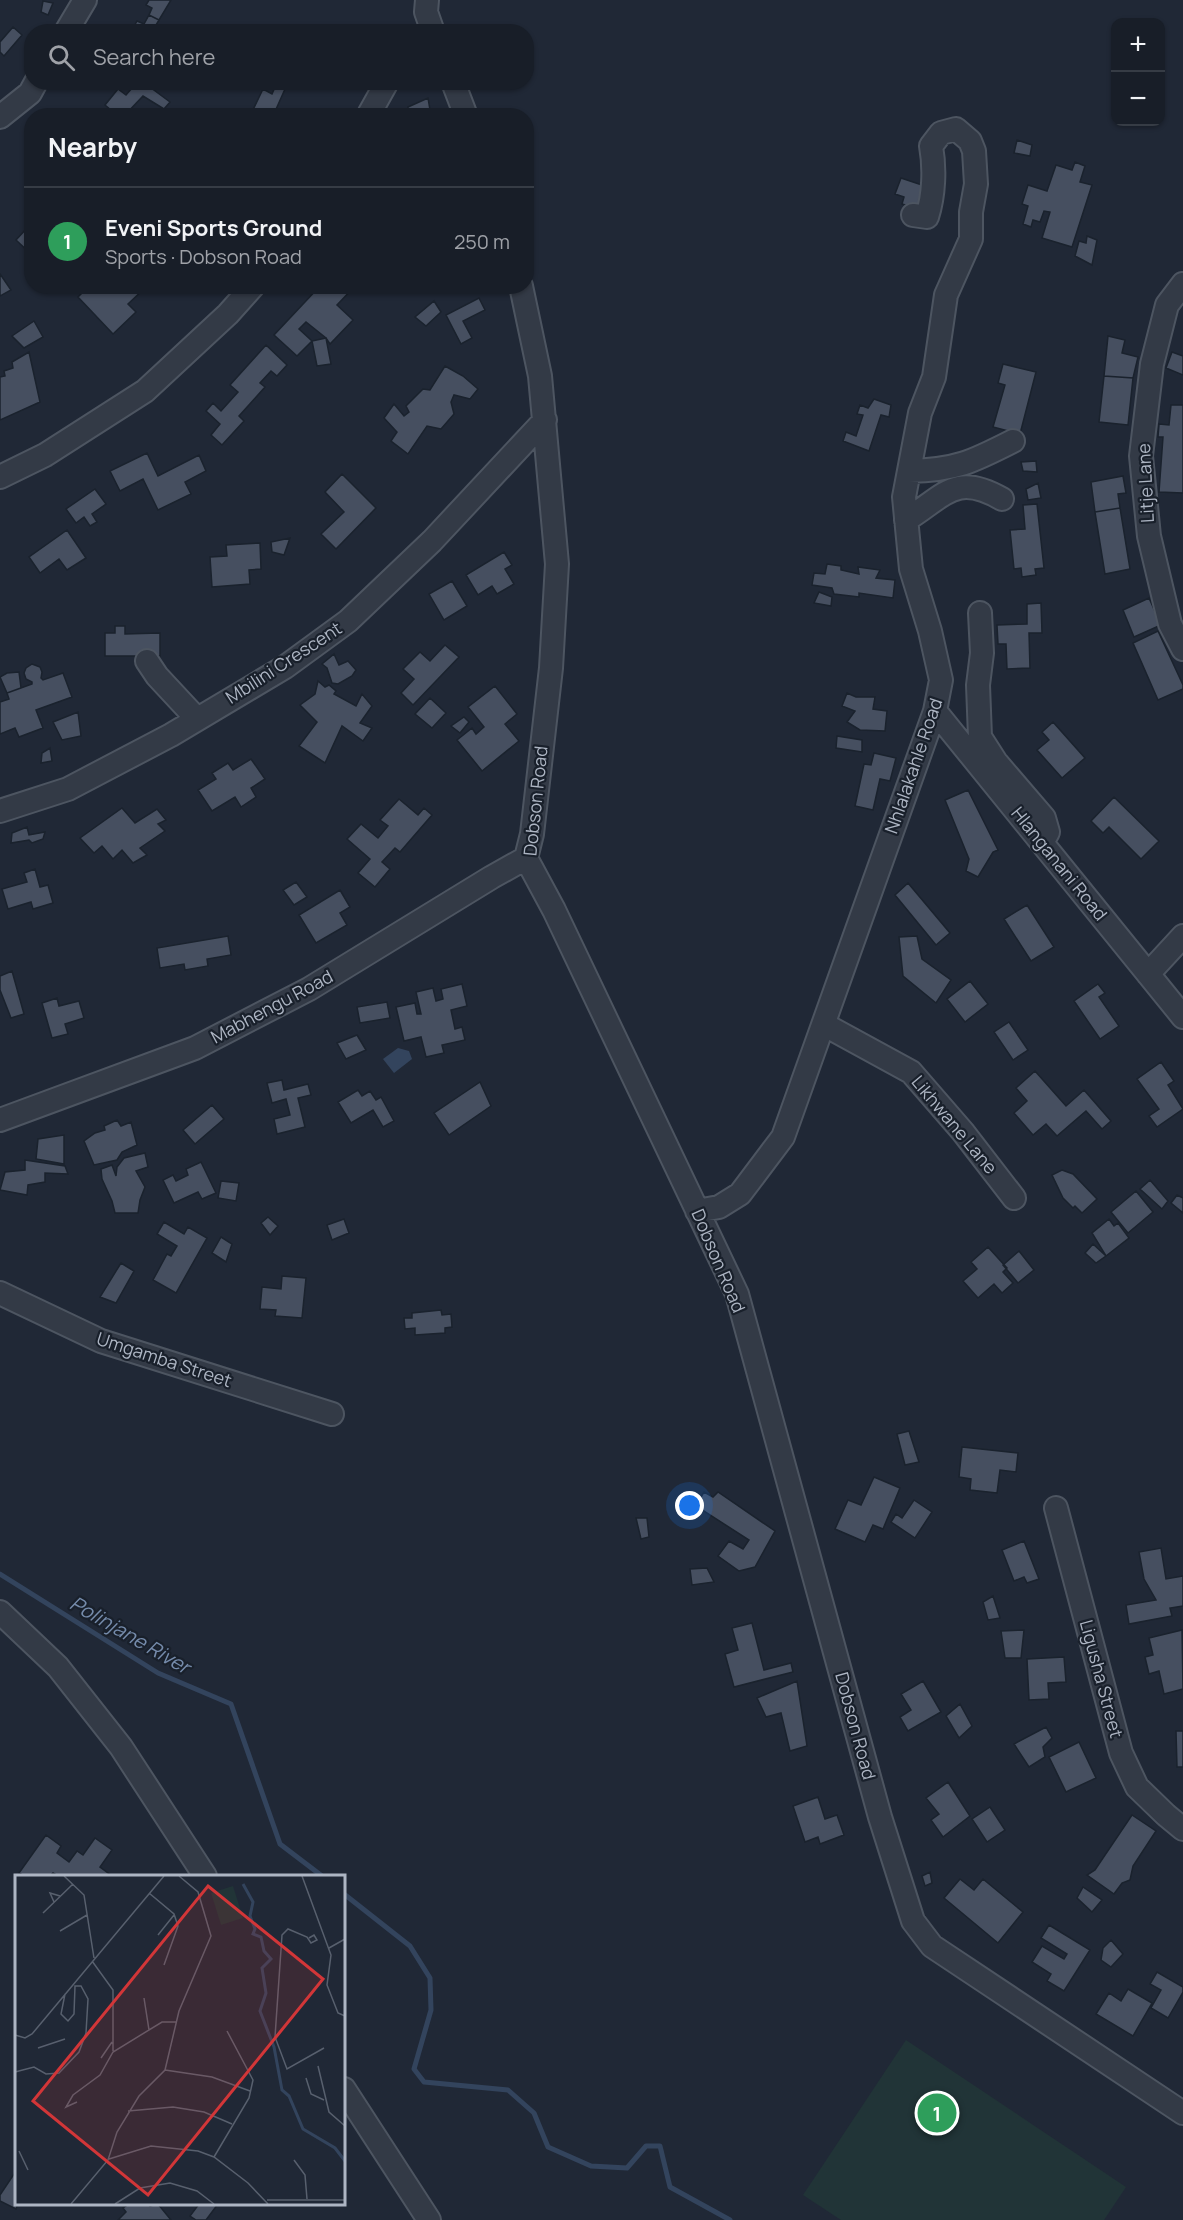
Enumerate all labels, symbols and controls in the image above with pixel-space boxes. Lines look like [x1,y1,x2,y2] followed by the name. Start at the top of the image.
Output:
[1111,18,1165,126] map controls
[1111,18,1165,72] button: +
[24,24,534,90] search box
[45,41,78,74] icon: search
[93,42,215,72] text: Search here
[1111,72,1165,126] button: −
[48,129,137,165] text: Nearby
[105,213,322,243] text: Eveni Sports Ground
[63,228,72,255] text: 1
[454,228,510,255] text: 250 m
[105,243,302,270] text: Sports · Dobson Road
[1131,443,1159,523] street label: Litje Lane
[221,616,346,709] street label: Mbilini Crescent
[879,695,948,837] street label: Nhlalakahle Road
[517,745,553,857] street label: Dobson Road
[1006,802,1113,925] street label: Hlanganani Road
[206,964,337,1048] street label: Mabhengu Road
[907,1070,1003,1179] street label: Likhwane Lane
[686,1205,752,1316] street label: Dobson Road
[94,1326,235,1392] street label: Umgamba Street
[675,1491,704,1520] your location
[65,1589,198,1681] water label: Polinjane River
[1075,1617,1129,1740] street label: Ligusha Street
[830,1669,882,1782] street label: Dobson Road
[15,1875,345,2205] inset map
[918,2090,956,2136] pin: 1

